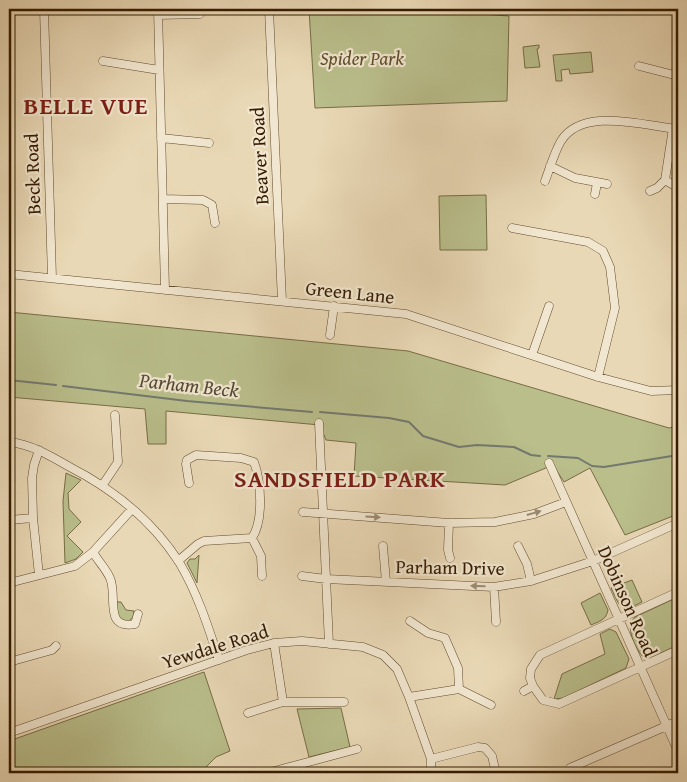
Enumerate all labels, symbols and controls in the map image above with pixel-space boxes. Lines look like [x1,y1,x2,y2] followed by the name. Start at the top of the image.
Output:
[320,44,404,72] park label: Spider Park
[24,88,148,123] district label: BELLE VUE
[242,105,276,206] street label: Beaver Road
[17,132,47,215] street label: Beck Road
[304,273,396,311] street label: Green Lane
[137,365,241,404] water label: Parham Beck
[234,461,446,496] district label: SANDSFIELD PARK
[527,509,542,517] one-way arrow
[365,514,381,522] one-way arrow
[591,541,665,662] street label: Dobinson Road
[395,552,505,582] street label: Parham Drive
[470,582,486,590] one-way arrow
[158,616,273,675] street label: Yewdale Road

